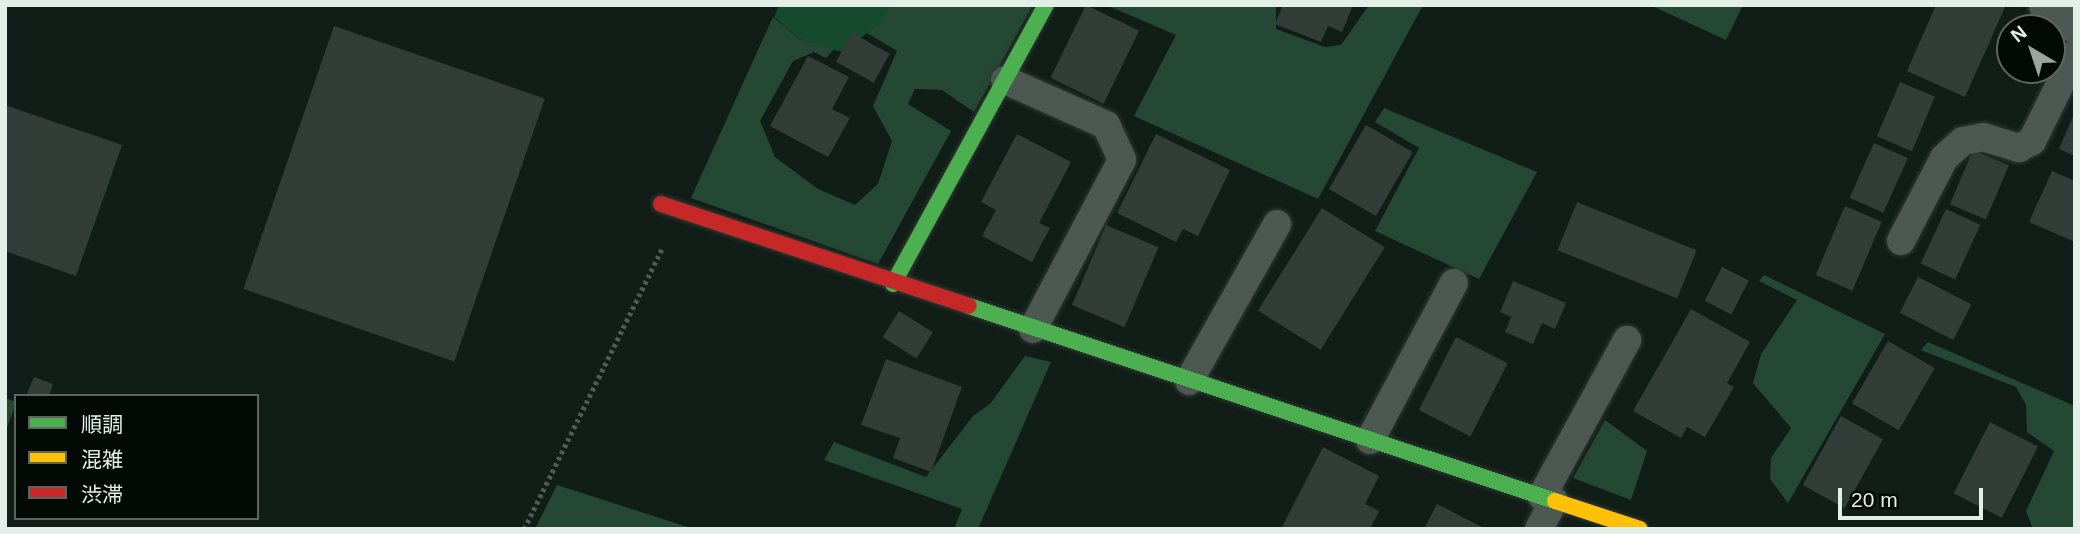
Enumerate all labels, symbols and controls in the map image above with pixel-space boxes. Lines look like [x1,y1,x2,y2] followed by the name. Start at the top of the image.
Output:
[1996,14,2066,84] north arrow
[2007,21,2031,46] text: N
[14,394,259,520] legend
[81,413,123,436] text: 順調
[81,448,123,471] text: 混雑
[1842,475,1987,518] scale bar
[81,483,123,506] text: 渋滞
[1851,488,1898,511] text: 20 m

